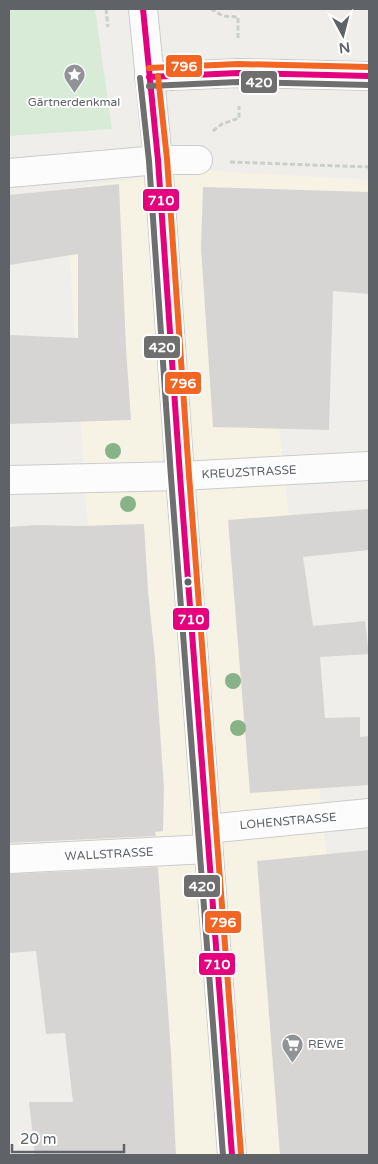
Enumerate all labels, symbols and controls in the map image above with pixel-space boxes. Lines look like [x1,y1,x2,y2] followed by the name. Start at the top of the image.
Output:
[318,10,368,60] north arrow
[338,38,351,57] text: N
[165,54,203,78] line badge: 796
[171,58,197,75] text: 796
[62,63,86,94] place icon: Gärtnerdenkmal
[240,70,278,94] line badge: 420
[246,74,272,91] text: 420
[28,95,120,109] place label: Gärtnerdenkmal
[142,188,180,212] line badge: 710
[148,192,174,209] text: 710
[143,335,181,359] line badge: 420
[149,339,175,356] text: 420
[164,371,202,395] line badge: 796
[170,375,196,392] text: 796
[201,463,297,481] street label: KREUZSTRASSE
[183,577,193,587] unlabelled marker
[172,607,210,631] line badge: 710
[178,611,204,628] text: 710
[239,810,337,832] street label: LOHENSTRASSE
[64,845,154,863] street label: WALLSTRASSE
[183,874,221,898] line badge: 420
[189,878,215,895] text: 420
[204,910,242,934] line badge: 796
[210,914,236,931] text: 796
[198,952,236,976] line badge: 710
[204,956,230,973] text: 710
[280,1032,304,1063] supermarket icon: REWE
[308,1037,344,1051] place label: REWE
[12,1122,125,1154] scale bar
[20,1130,57,1148] text: 20 m

